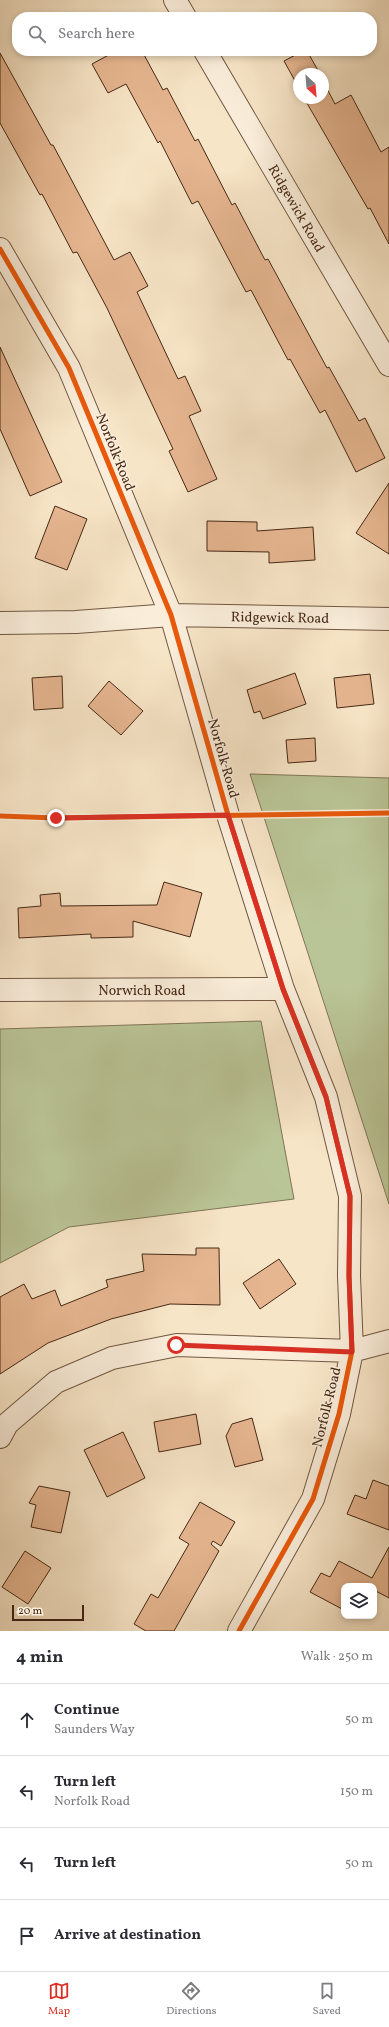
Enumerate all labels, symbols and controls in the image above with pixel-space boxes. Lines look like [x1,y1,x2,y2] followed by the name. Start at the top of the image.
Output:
[12,12,377,56] search box
[26,23,48,45] icon: search
[58,24,135,45] text: Search here
[293,68,329,104] north arrow
[263,161,329,256] street label: Ridgewick Road
[90,411,139,494] street label: Norfolk Road
[231,608,329,629] street label: Ridgewick Road
[202,716,243,801] street label: Norfolk Road
[47,809,65,827] route end
[98,982,186,1001] street label: Norwich Road
[167,1336,185,1354] route start
[308,1365,347,1449] street label: Norfolk Road
[341,1583,377,1619] map controls
[341,1583,377,1619] button: layers
[12,1603,84,1622] scale bar
[18,1604,42,1619] text: 20 m
[16,1646,63,1669] text: 4 min
[301,1648,373,1666] text: Walk · 250 m
[54,1700,119,1721] text: Continue
[16,1709,38,1731] icon: ahead
[345,1711,373,1729] text: 50 m
[54,1721,135,1739] text: Saunders Way
[54,1772,116,1793] text: Turn left
[16,1781,38,1803] icon: left
[340,1783,373,1801] text: 150 m
[54,1793,130,1811] text: Norfolk Road
[16,1853,38,1875] icon: left
[54,1853,116,1874] text: Turn left
[345,1855,373,1873] text: 50 m
[16,1925,38,1947] icon: arrive
[54,1925,201,1946] text: Arrive at destination
[48,1980,70,2019] tab: Map
[166,1980,217,2019] tab: Directions
[313,1980,341,2019] tab: Saved

